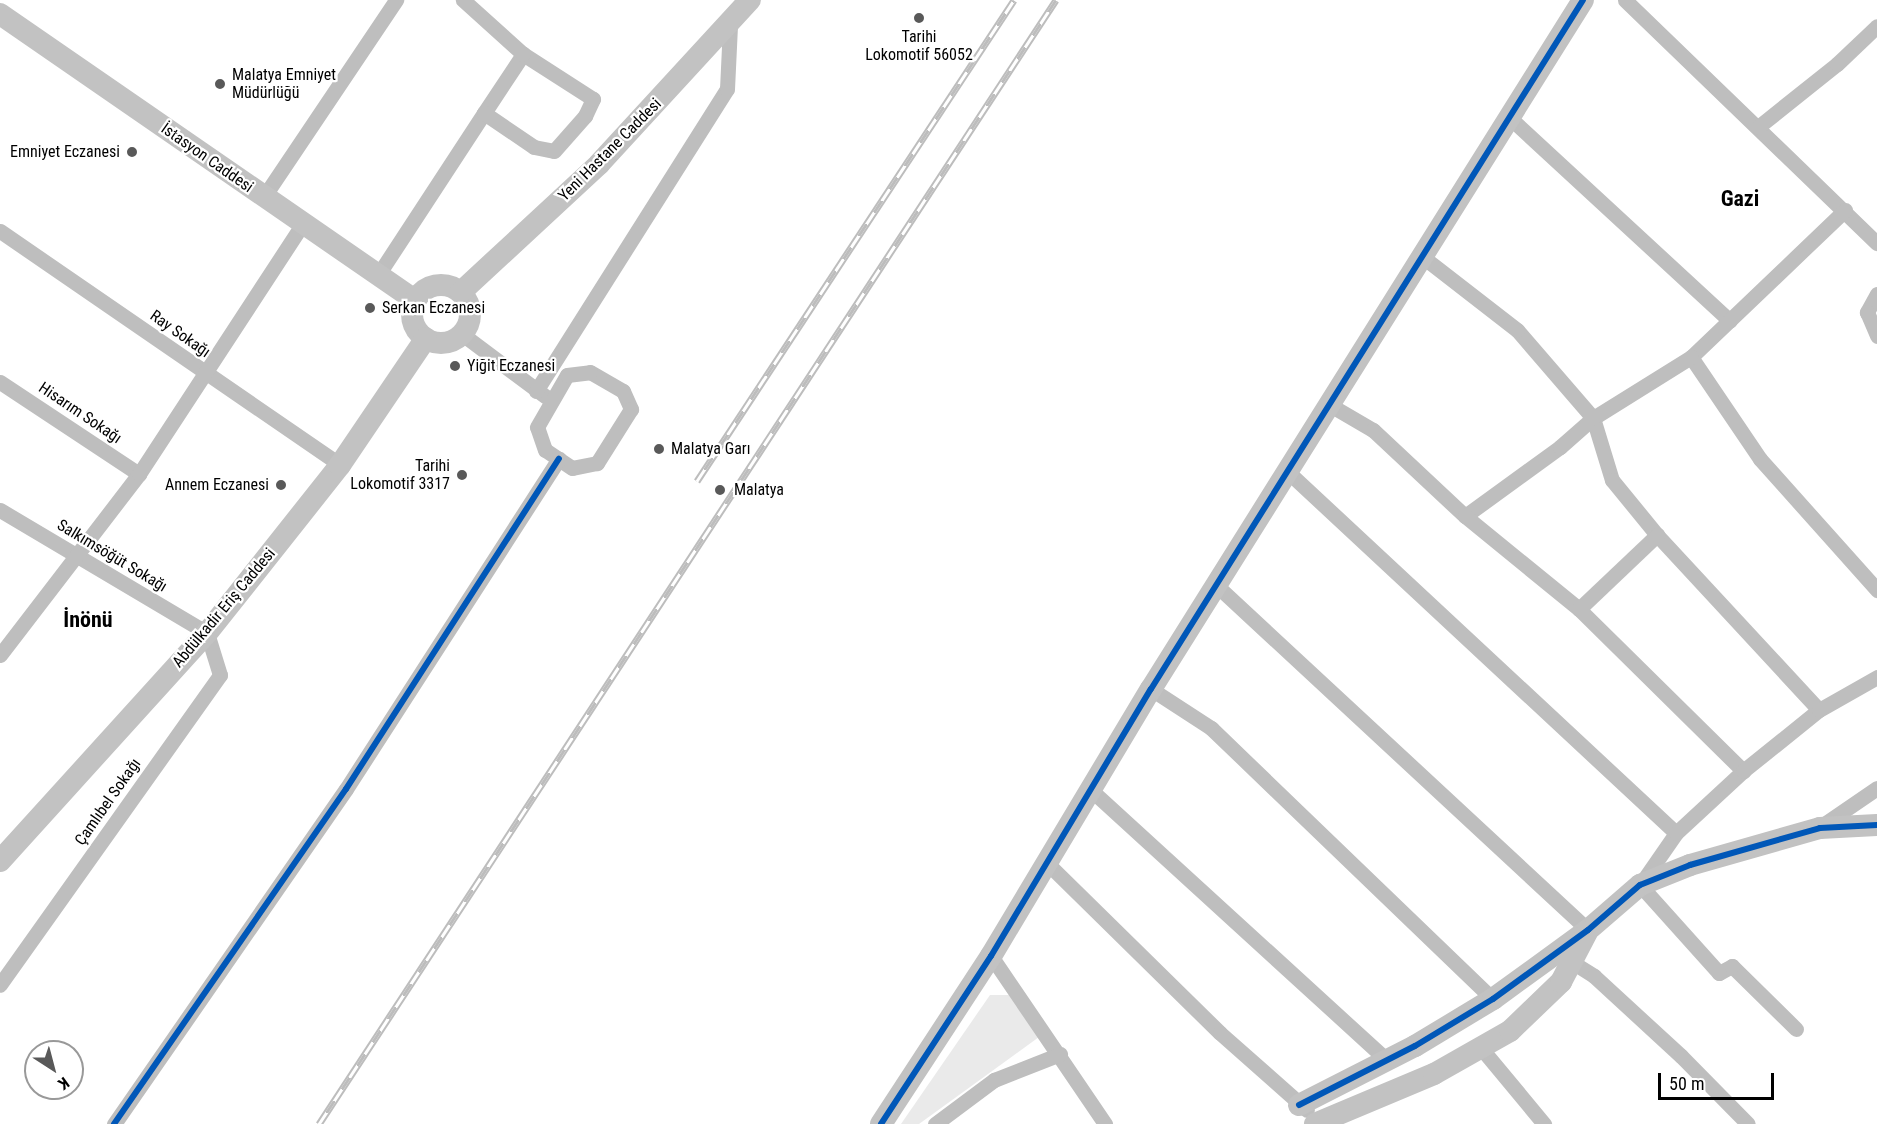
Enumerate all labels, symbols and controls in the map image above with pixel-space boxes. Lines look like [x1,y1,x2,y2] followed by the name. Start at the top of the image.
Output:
[912,11,926,25] marker: Tarihi Lokomotif 56052
[865,27,973,65] place label: Tarihi Lokomotif 56052
[232,65,336,103] place label: Malatya Emniyet Müdürlüğü
[213,77,227,91] marker: Malatya Emniyet Müdürlüğü
[555,95,665,205] street label: Yeni Hastane Caddesi
[157,119,257,197] street label: İstasyon Caddesi
[10,142,120,162] place label: Emniyet Eczanesi
[125,145,139,159] marker: Emniyet Eczanesi
[1721,186,1759,212] district label: Gazi
[382,298,485,318] place label: Serkan Eczanesi
[363,301,377,315] marker: Serkan Eczanesi
[146,306,214,362] street label: Ray Sokağı
[467,356,555,376] place label: Yiğit Eczanesi
[448,359,462,373] marker: Yiğit Eczanesi
[35,378,125,448] street label: Hisarım Sokağı
[671,439,750,459] place label: Malatya Garı
[652,442,666,456] marker: Malatya Garı
[350,456,450,494] place label: Tarihi Lokomotif 3317
[455,468,469,482] marker: Tarihi Lokomotif 3317
[165,475,269,495] place label: Annem Eczanesi
[274,478,288,492] marker: Annem Eczanesi
[734,480,784,500] place label: Malatya
[711,481,729,499] marker: Malatya
[54,516,170,596] street label: Salkımsöğüt Sokağı
[168,544,280,672] street label: Abdülkadir Eriş Caddesi
[63,607,113,633] district label: İnönü
[71,755,145,849] street label: Çamlıbel Sokağı
[24,1040,84,1100] north arrow
[1661,1061,1776,1099] scale bar
[55,1073,73,1094] text: K
[1669,1073,1704,1094] text: 50 m

